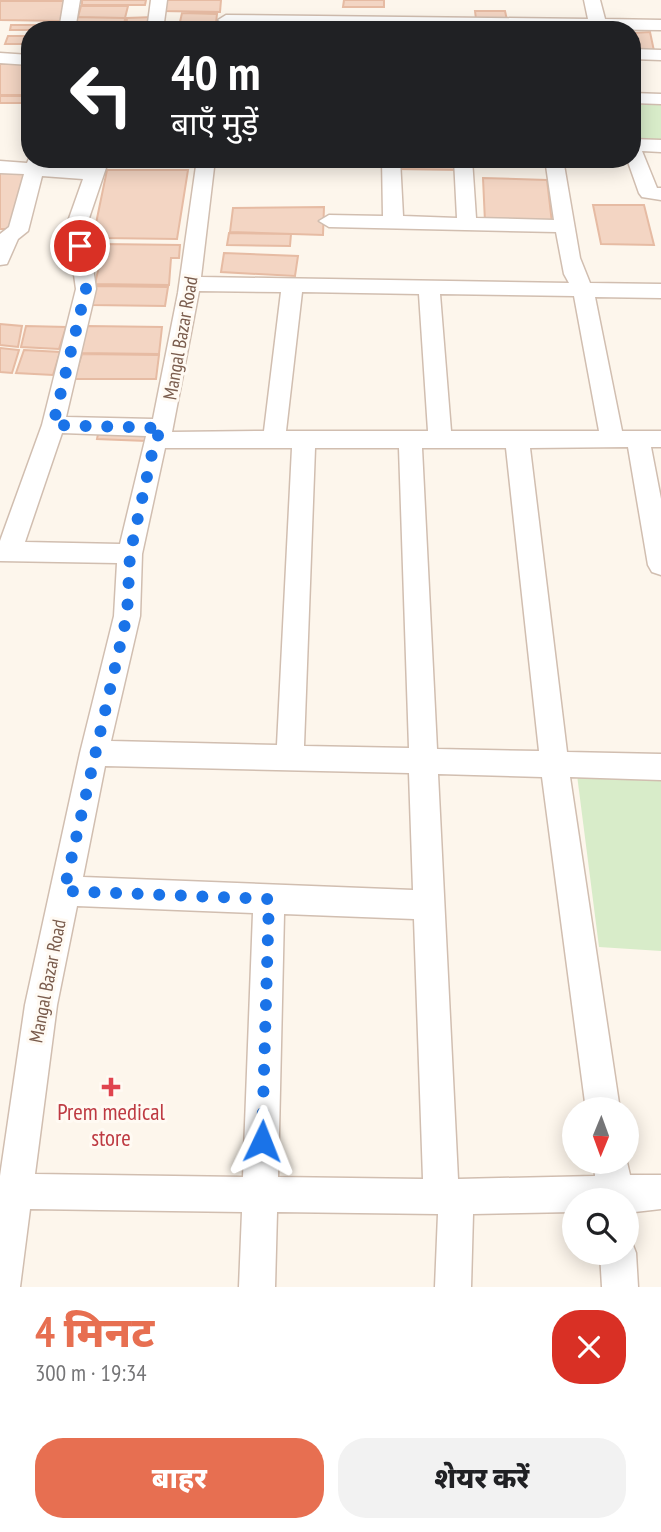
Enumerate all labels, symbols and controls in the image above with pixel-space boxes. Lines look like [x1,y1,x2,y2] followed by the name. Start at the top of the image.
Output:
[171,40,260,104] text: 40 m
[56,49,147,140] icon: left
[171,102,258,144] text: बाएँ मुड़ें
[50,216,110,276] pin
[61,227,99,265] icon: arrive
[157,274,203,402] street label: Mangal Bazar Road
[23,917,71,1045] street label: Mangal Bazar Road
[103,1079,119,1095] marker: Prem medical store
[57,1097,165,1152] place label: Prem medical store
[562,1097,639,1174] north arrow
[562,1097,639,1265] map controls
[225,1104,299,1178] position arrow
[562,1188,639,1265] button: search
[35,1304,154,1359] text: 4 मिनट
[552,1310,626,1384] button: close
[35,1358,147,1387] text: 300 m · 19:34
[35,1438,324,1518] button: बाहर
[338,1438,626,1518] button: शेयर करें

